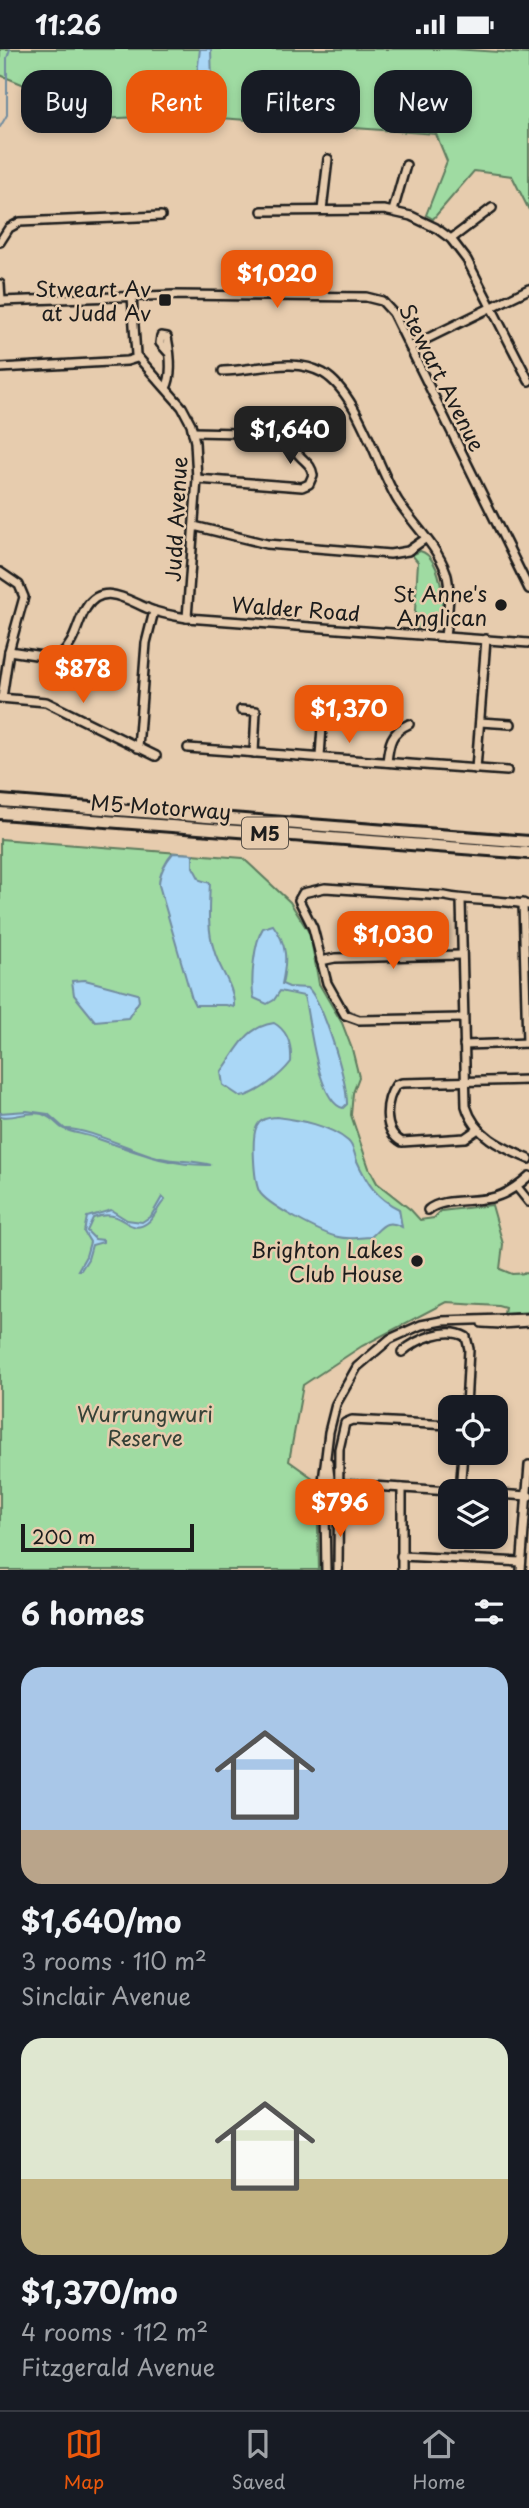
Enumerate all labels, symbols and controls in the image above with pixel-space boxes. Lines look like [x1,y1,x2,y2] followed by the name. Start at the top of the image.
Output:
[35,5,101,44] text: 11:26
[21,70,112,133] chip: Buy
[126,70,227,133] chip: Rent
[241,70,360,133] chip: Filters
[374,70,472,133] chip: New
[220,251,334,310] pin: $1,020
[237,255,317,290] text: $1,020
[35,272,151,328] place label: Stweart Av at Judd Av
[157,292,173,308] marker: Stweart Av at Judd Av
[392,297,494,457] street label: Stewart Avenue
[233,407,347,466] pin: $1,640
[250,411,330,446] text: $1,640
[156,455,194,583] street label: Judd Avenue
[393,577,487,633] place label: St Anne's Anglican
[231,588,361,628] street label: Walder Road
[493,597,509,613] marker: St Anne's Anglican
[42,645,124,705] pin: $878
[55,650,111,685] text: $878
[292,685,406,745] pin: $1,370
[311,690,387,725] text: $1,370
[90,785,232,827] street label: M5 Motorway
[242,817,288,849] road number: M5
[336,911,450,971] pin: $1,030
[353,916,433,951] text: $1,030
[251,1233,403,1289] place label: Brighton Lakes Club House
[409,1253,425,1269] marker: Brighton Lakes Club House
[438,1395,508,1549] map controls
[438,1395,508,1465] button: locate
[77,1397,213,1453] park label: Wurrungwuri Reserve
[299,1479,381,1539] pin: $796
[438,1479,508,1549] button: layers
[311,1484,369,1519] text: $796
[21,1521,194,1553] scale bar
[32,1522,95,1550] text: 200 m
[21,1590,144,1635] text: 6 homes
[470,1593,508,1631] icon: filters
[202,1712,328,1838] icon: home
[21,1898,181,1943] text: $1,640/mo
[21,1943,207,1978] text: 3 rooms · 110 m²
[21,1978,191,2013] text: Sinclair Avenue
[202,2083,328,2209] icon: home
[21,2269,178,2314] text: $1,370/mo
[21,2314,208,2349] text: 4 rooms · 112 m²
[21,2349,215,2384] text: Fitzgerald Avenue
[64,2425,104,2495] tab: Map
[231,2425,285,2495] tab: Saved
[413,2425,465,2495] tab: Home

